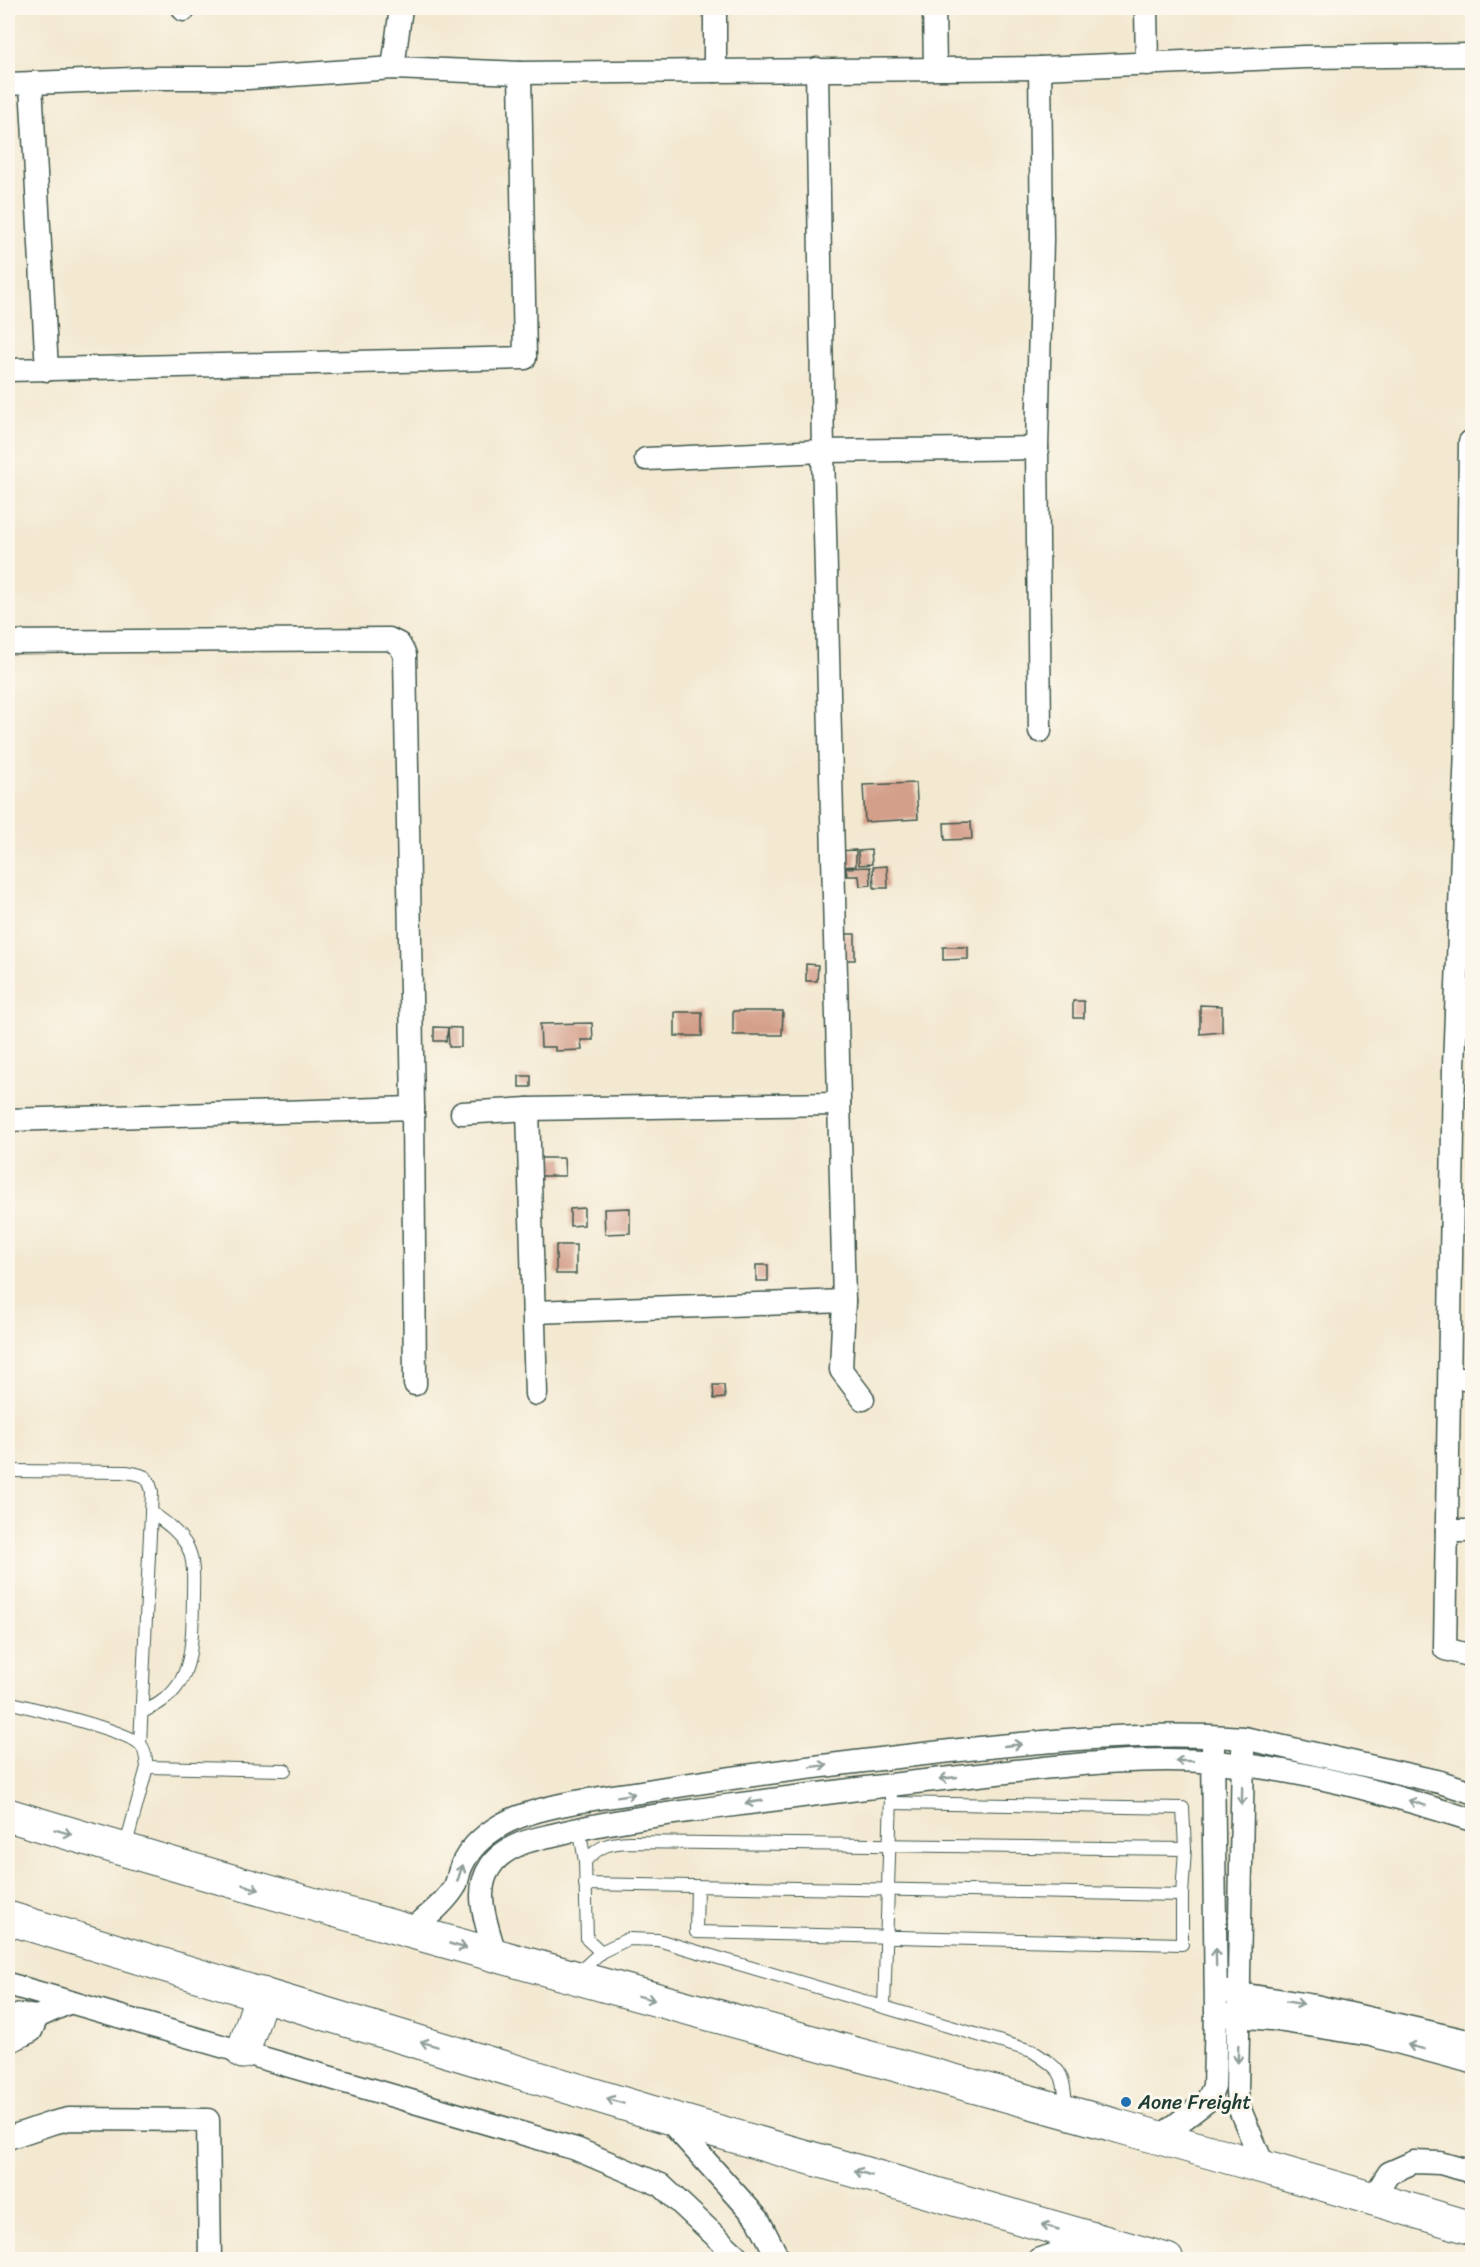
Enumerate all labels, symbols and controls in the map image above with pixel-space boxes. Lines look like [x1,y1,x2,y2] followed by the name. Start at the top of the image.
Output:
[1003,1739,1023,1750] one-way arrow
[1175,1755,1195,1767] one-way arrow
[809,1760,829,1771] one-way arrow
[938,1773,958,1784] one-way arrow
[1236,1786,1248,1806] one-way arrow
[616,1789,636,1800] one-way arrow
[745,1797,765,1808] one-way arrow
[1408,1797,1427,1808] one-way arrow
[54,1827,73,1838] one-way arrow
[455,1864,466,1883] one-way arrow
[241,1882,260,1893] one-way arrow
[448,1941,467,1953] one-way arrow
[1210,1947,1222,1967] one-way arrow
[637,1993,656,2004] one-way arrow
[1284,1998,1304,2009] one-way arrow
[420,2038,439,2049] one-way arrow
[1407,2041,1426,2053] one-way arrow
[1232,2044,1243,2064] one-way arrow
[1137,2085,1251,2120] place label: Aone Freight
[606,2095,625,2106] one-way arrow
[1119,2095,1133,2109] marker: Aone Freight
[854,2167,873,2178] one-way arrow
[1041,2221,1060,2232] one-way arrow

